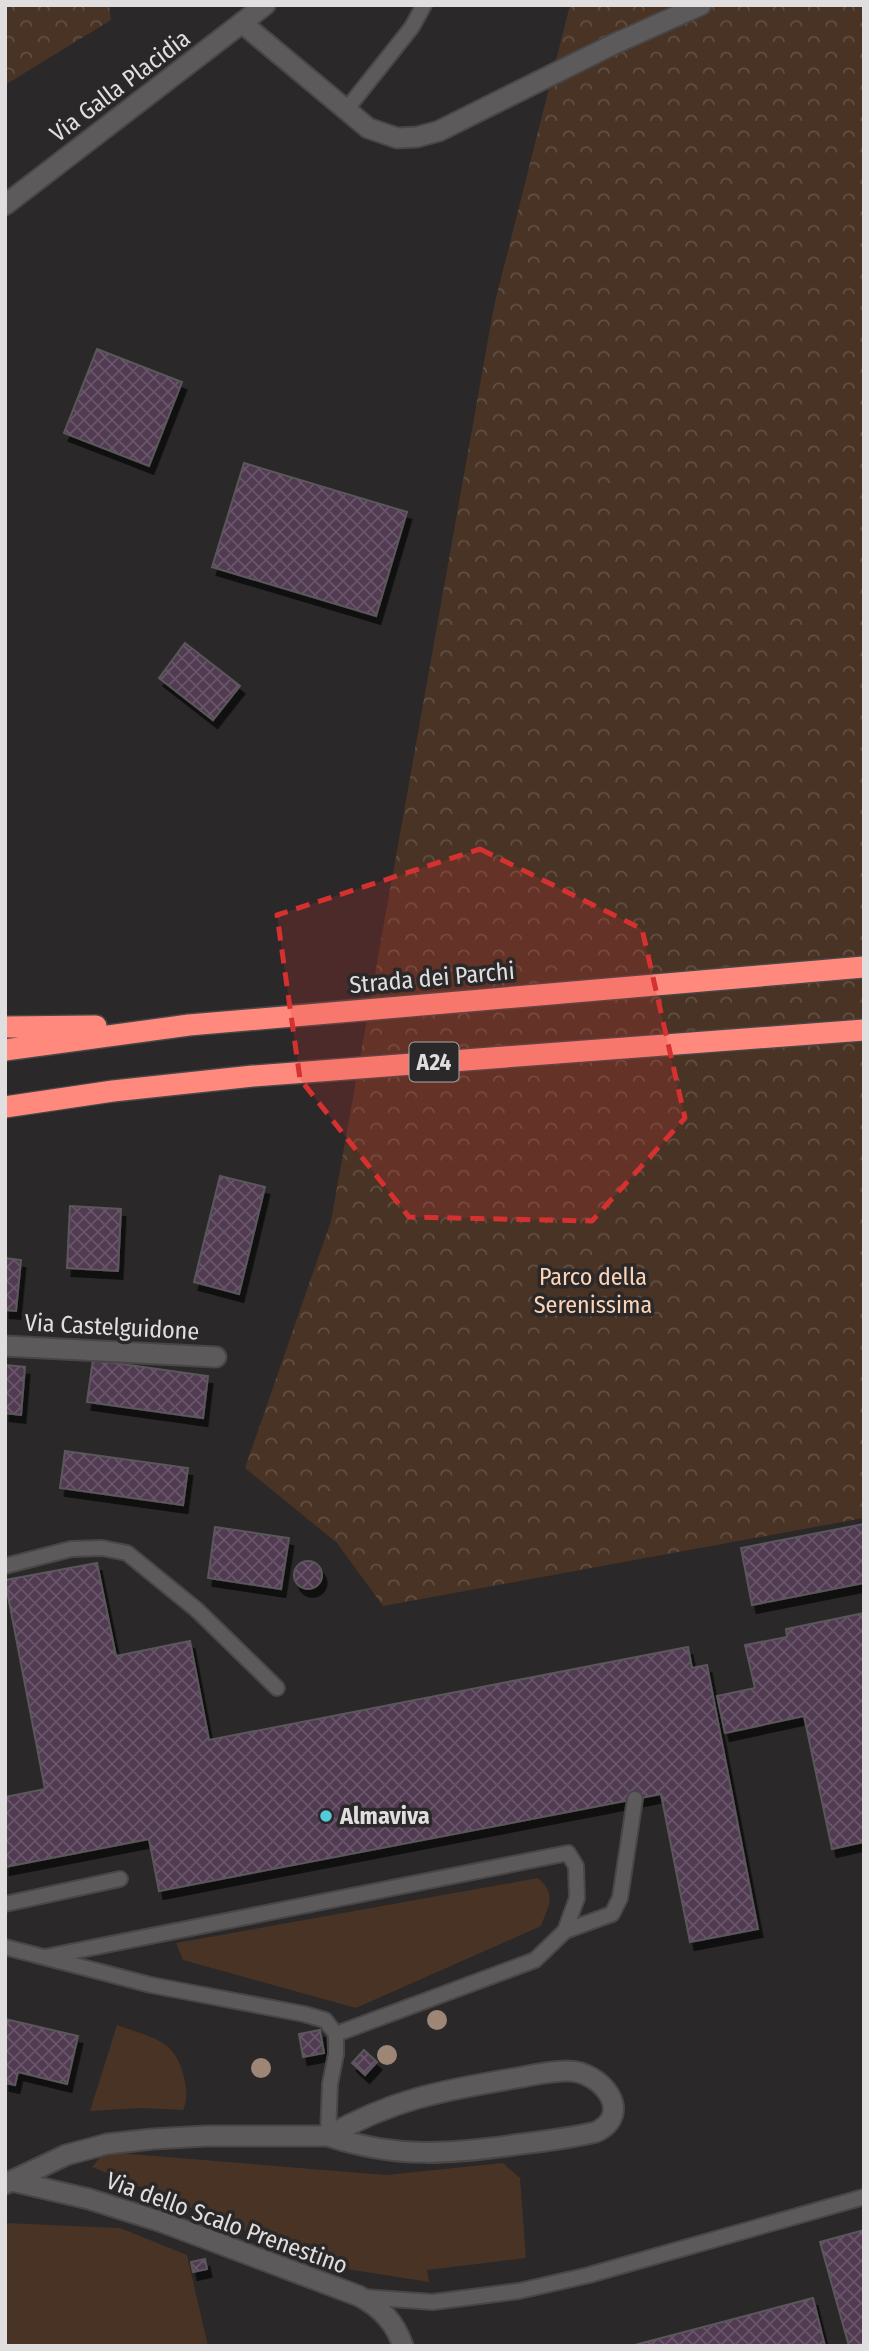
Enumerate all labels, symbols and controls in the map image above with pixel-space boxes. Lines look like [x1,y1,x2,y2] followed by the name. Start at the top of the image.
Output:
[44,24,196,148] street label: Via Galla Placidia
[348,957,516,999] street label: Strada dei Parchi
[410,1042,458,1082] road number: A24
[534,1263,652,1319] park label: Parco della Serenissima
[24,1308,200,1346] street label: Via Castelguidone
[339,1802,430,1830] place label: Almaviva
[318,1808,334,1824] marker: Almaviva
[103,2166,351,2280] street label: Via dello Scalo Prenestino

